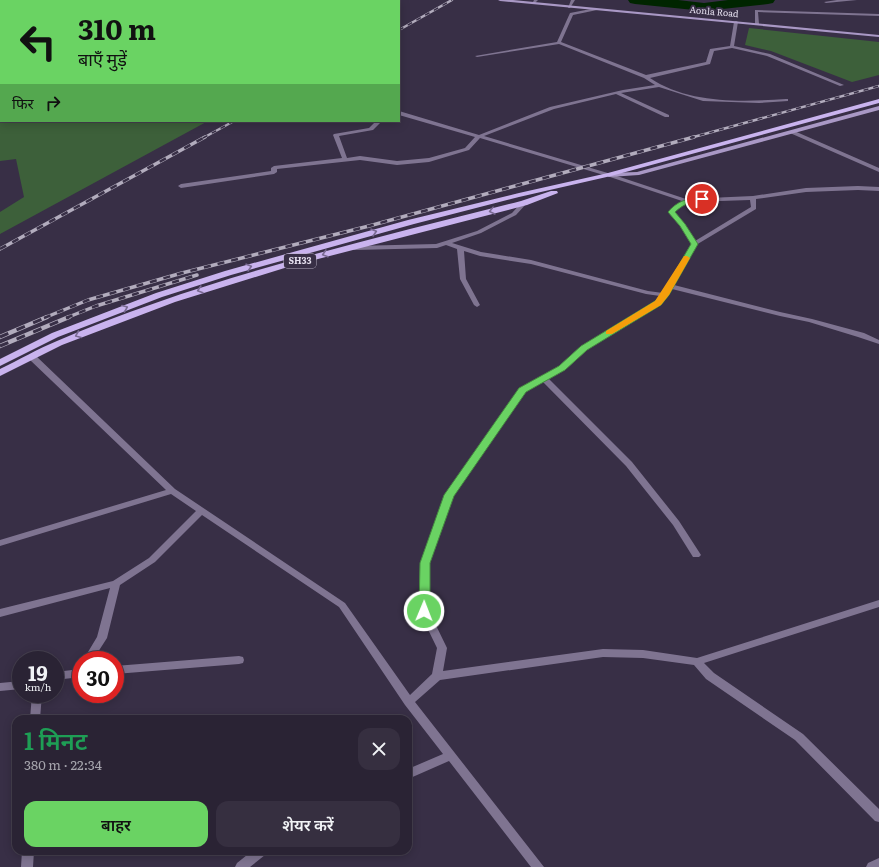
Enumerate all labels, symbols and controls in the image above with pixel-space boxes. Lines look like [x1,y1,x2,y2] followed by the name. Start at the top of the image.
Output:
[689,2,740,20] street label: Aonla Road
[78,7,156,49] text: 310 m
[12,16,64,68] icon: left
[78,45,127,72] text: बाएँ मुड़ें
[12,91,34,114] text: फिर
[42,92,64,114] icon: right
[685,182,719,216] pin
[691,188,713,210] icon: arrive
[488,206,495,215] one-way arrow
[371,229,377,237] one-way arrow
[322,249,329,258] one-way arrow
[284,254,316,268] road number: SH33
[245,263,252,272] one-way arrow
[197,286,204,294] one-way arrow
[122,304,129,312] one-way arrow
[75,331,82,339] one-way arrow
[403,590,445,632] position arrow
[72,651,124,703] speed limit sign: 30
[28,657,48,687] text: 19
[25,679,51,694] text: km/h
[24,722,87,757] text: 1 मिनट
[358,728,400,770] button: close
[24,755,102,774] text: 380 m · 22:34
[24,801,208,847] button: बाहर
[216,801,400,847] button: शेयर करें

